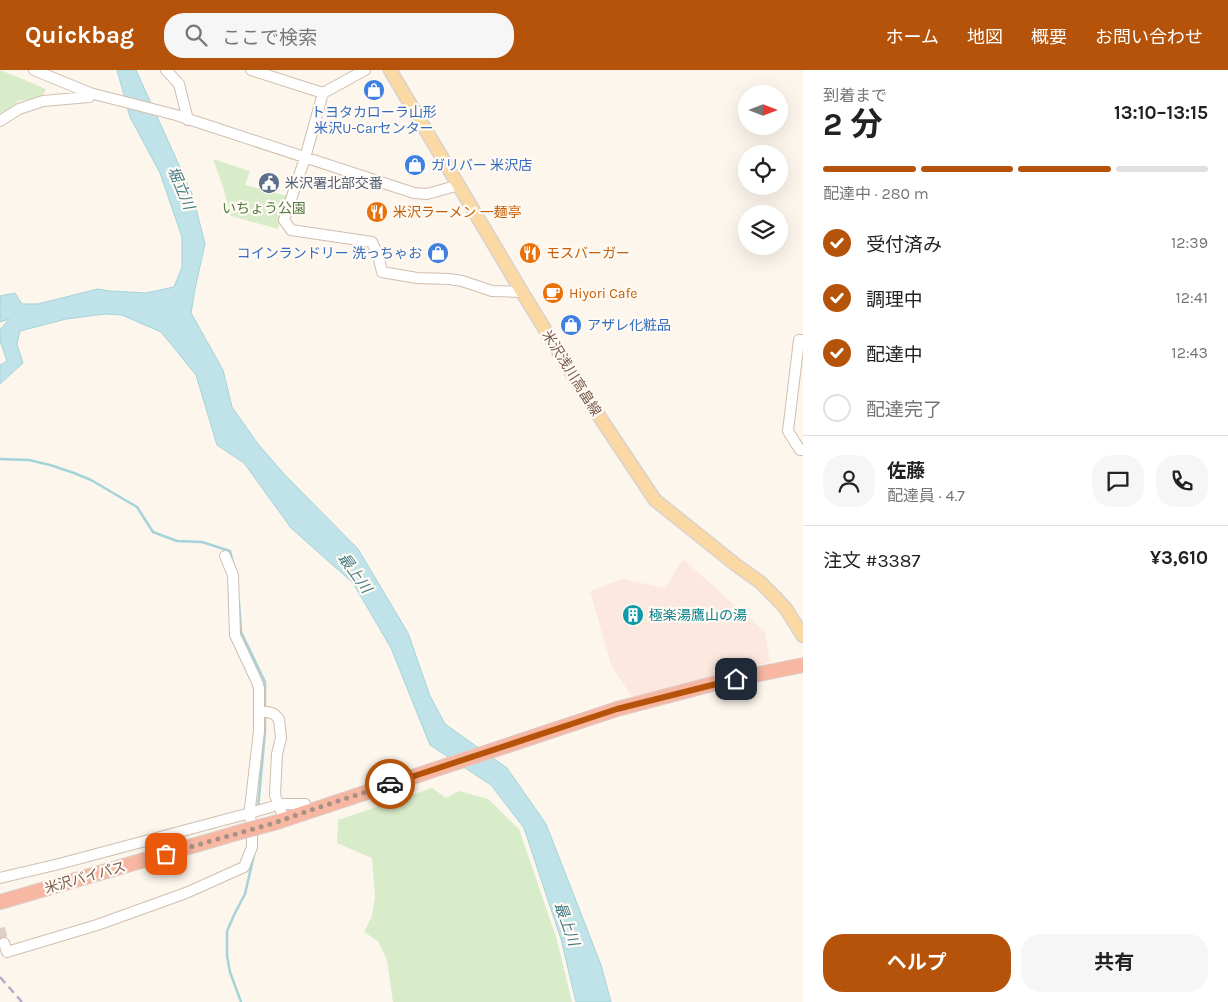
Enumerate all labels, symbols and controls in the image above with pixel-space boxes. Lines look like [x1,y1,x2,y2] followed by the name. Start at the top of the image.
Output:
[164,13,514,58] search box
[25,21,134,49] text: Quickbag
[182,21,210,49] icon: search
[886,26,939,48] text: ホーム
[967,26,1003,48] text: 地図
[1031,26,1067,48] text: 概要
[1095,26,1203,48] text: お問い合わせ
[222,27,317,49] text: ここで検索
[362,78,386,102] shop icon: トヨタカローラ山形 米沢U-Carセンター
[738,85,788,135] north arrow
[738,85,788,255] map controls
[823,86,887,105] text: 到着まで
[1114,102,1208,124] text: 13:10–13:15
[311,104,437,137] place label: トヨタカローラ山形 米沢U-Carセンター
[823,106,882,143] text: 2 分
[738,145,788,195] button: locate
[403,153,427,177] shop icon: ガリバー 米沢店
[431,157,532,174] place label: ガリバー 米沢店
[164,164,199,214] water label: 堀立川
[257,171,281,195] public building icon: 米沢署北部交番
[285,175,383,192] place label: 米沢署北部交番
[823,184,929,203] text: 配達中 · 280 m
[222,200,306,217] park label: いちょう公園
[365,200,389,224] restaurant icon: 米沢ラーメン 一麺亭
[393,204,522,221] place label: 米沢ラーメン 一麺亭
[738,205,788,255] button: layers
[823,229,851,257] icon: check
[1171,233,1208,252] text: 12:39
[866,234,942,256] text: 受付済み
[426,241,450,265] shop icon: コインランドリー 洗っちゃお
[518,241,542,265] restaurant icon: モスバーガー
[237,245,422,262] place label: コインランドリー 洗っちゃお
[546,245,630,262] place label: モスバーガー
[541,281,565,305] cafe icon: Hiyori Cafe
[823,284,851,312] icon: check
[569,285,638,302] place label: Hiyori Cafe
[1176,288,1208,307] text: 12:41
[866,289,923,311] text: 調理中
[559,313,583,337] shop icon: アザレ化粧品
[587,317,671,334] place label: アザレ化粧品
[538,327,605,419] street label: 米沢浅川高畠線
[823,339,851,367] icon: check
[1171,343,1208,362] text: 12:43
[866,344,923,366] text: 配達中
[866,399,942,421] text: 配達完了
[823,455,875,507] button: person
[1092,455,1144,507] button: chat
[1156,455,1208,507] button: phone
[887,460,925,482] text: 佐藤
[887,486,965,505] text: 配達員 · 4.7
[1150,547,1208,569] text: ¥3,610
[334,550,377,598] water label: 最上川
[823,550,920,572] text: 注文 #3387
[621,603,645,627] building icon: 極楽湯鷹山の湯
[649,607,747,624] place label: 極楽湯鷹山の湯
[715,658,757,700] pin
[722,665,750,693] icon: home
[365,759,415,809] courier
[376,770,404,798] icon: car
[145,833,187,875] pin
[152,840,180,868] icon: bag
[43,858,128,897] street label: 米沢バイパス
[551,900,584,950] water label: 最上川
[823,934,1011,992] button: ヘルプ
[1021,934,1208,992] button: 共有

